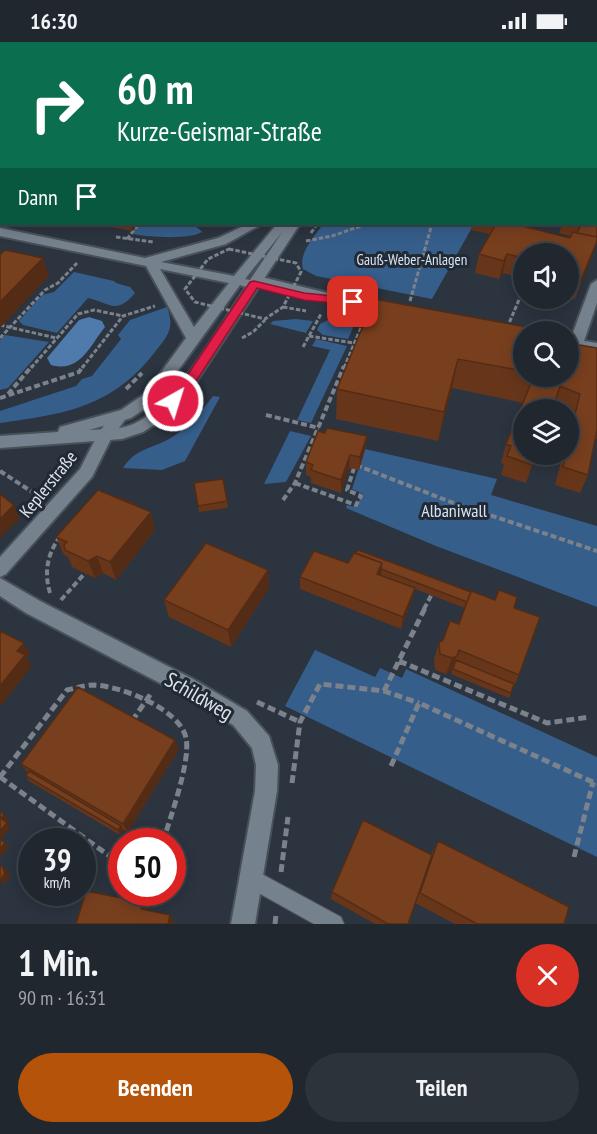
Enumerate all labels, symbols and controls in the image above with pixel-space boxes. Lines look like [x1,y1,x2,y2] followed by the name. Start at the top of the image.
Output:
[30,7,78,35] text: 16:30
[117,61,194,116] text: 60 m
[18,66,96,144] icon: right
[117,114,322,148] text: Kurze-Geismar-Straße
[70,180,103,213] icon: arrive
[18,183,58,211] text: Dann
[513,243,579,465] map controls
[513,243,579,309] button: sound
[357,250,467,269] park label: Gauß-Weber-Anlagen
[327,276,378,327] pin
[336,285,369,318] icon: arrive
[513,321,579,387] button: search
[141,369,205,433] position arrow
[513,399,579,465] button: layers
[14,446,82,522] street label: Keplerstraße
[421,499,488,522] park label: Albaniwall
[160,666,238,726] street label: Schildweg
[108,828,186,906] speed limit sign: 50
[43,840,71,879] text: 39
[44,873,70,892] text: km/h
[18,939,98,986] text: 1 Min.
[516,944,579,1007] button: close
[18,985,106,1011] text: 90 m · 16:31
[18,1053,293,1122] button: Beenden
[305,1053,579,1122] button: Teilen

